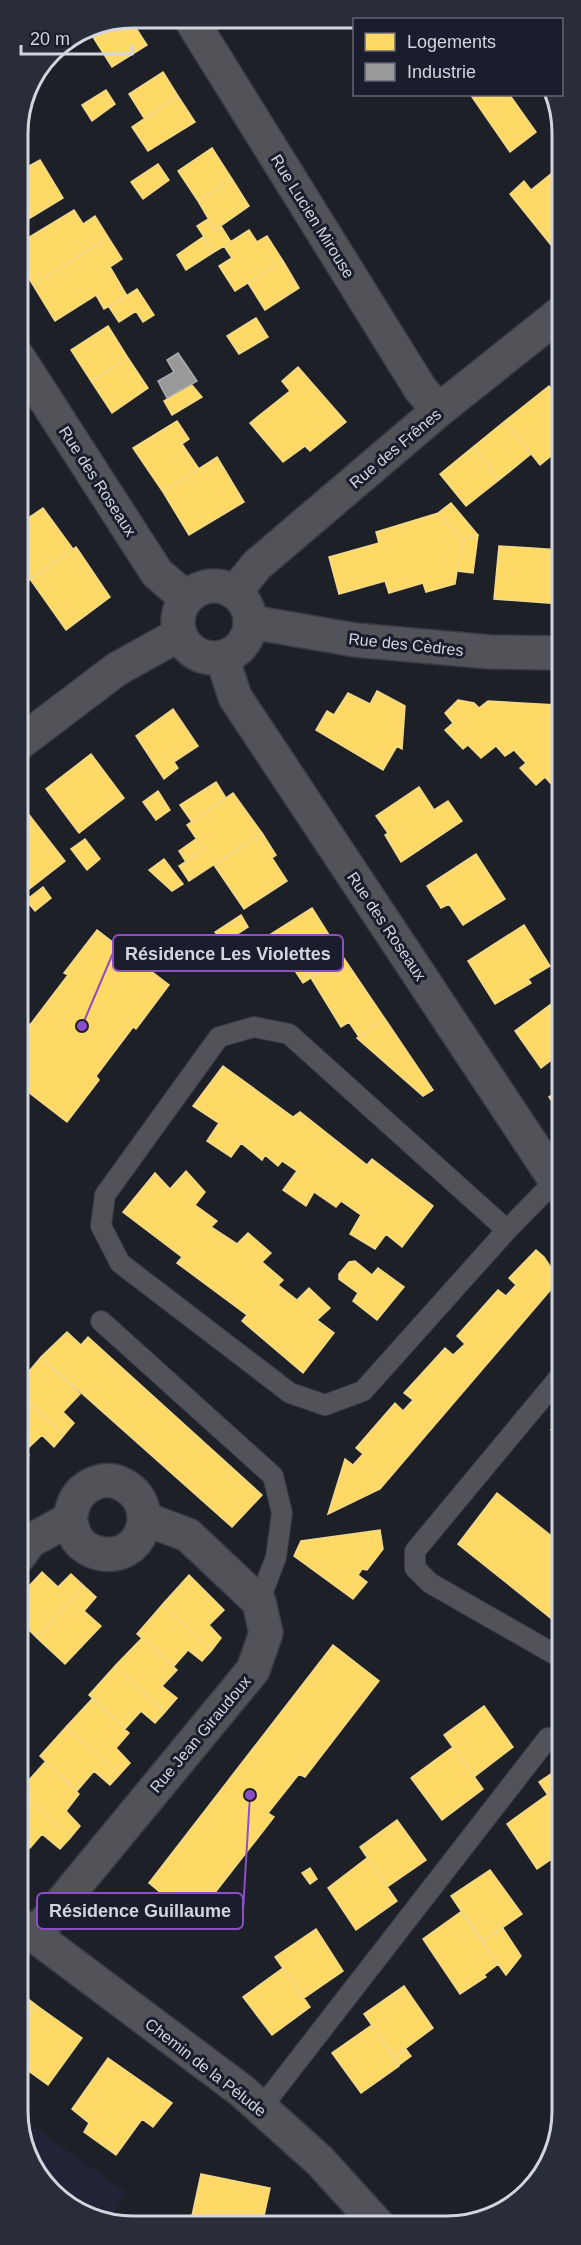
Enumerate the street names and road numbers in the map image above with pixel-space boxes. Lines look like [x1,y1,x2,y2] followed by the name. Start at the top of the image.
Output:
[268,151,358,281] street label: Rue Lucien Mirouse
[346,405,444,491] street label: Rue des Frênes
[56,423,139,539] street label: Rue des Roseaux
[348,630,464,659] street label: Rue des Cèdres
[344,869,429,984] street label: Rue des Roseaux
[147,1673,254,1796] street label: Rue Jean Giraudoux
[142,2015,270,2120] street label: Chemin de la Pélude

